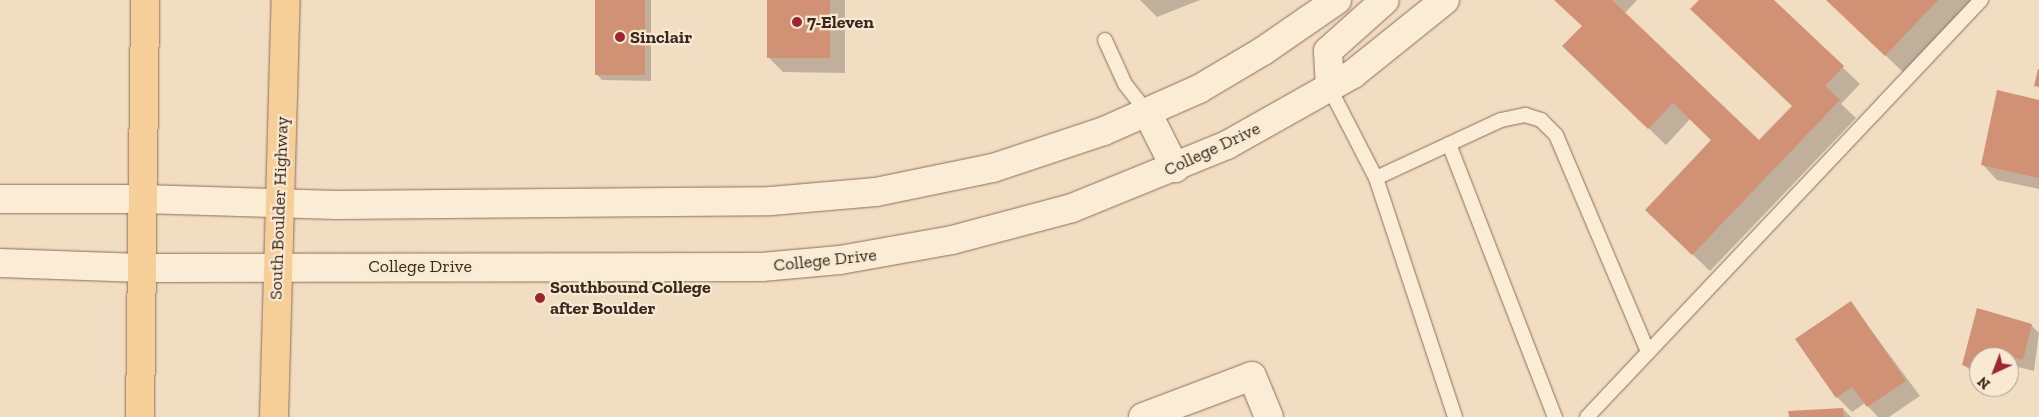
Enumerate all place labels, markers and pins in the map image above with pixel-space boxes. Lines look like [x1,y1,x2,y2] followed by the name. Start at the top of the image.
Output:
[807,11,874,33] place label: 7-Eleven
[791,16,803,28] marker: 7-Eleven
[630,26,692,48] place label: Sinclair
[614,31,626,43] marker: Sinclair
[550,277,711,320] place label: Southbound College after Boulder
[534,292,546,304] marker: Southbound College after Boulder

